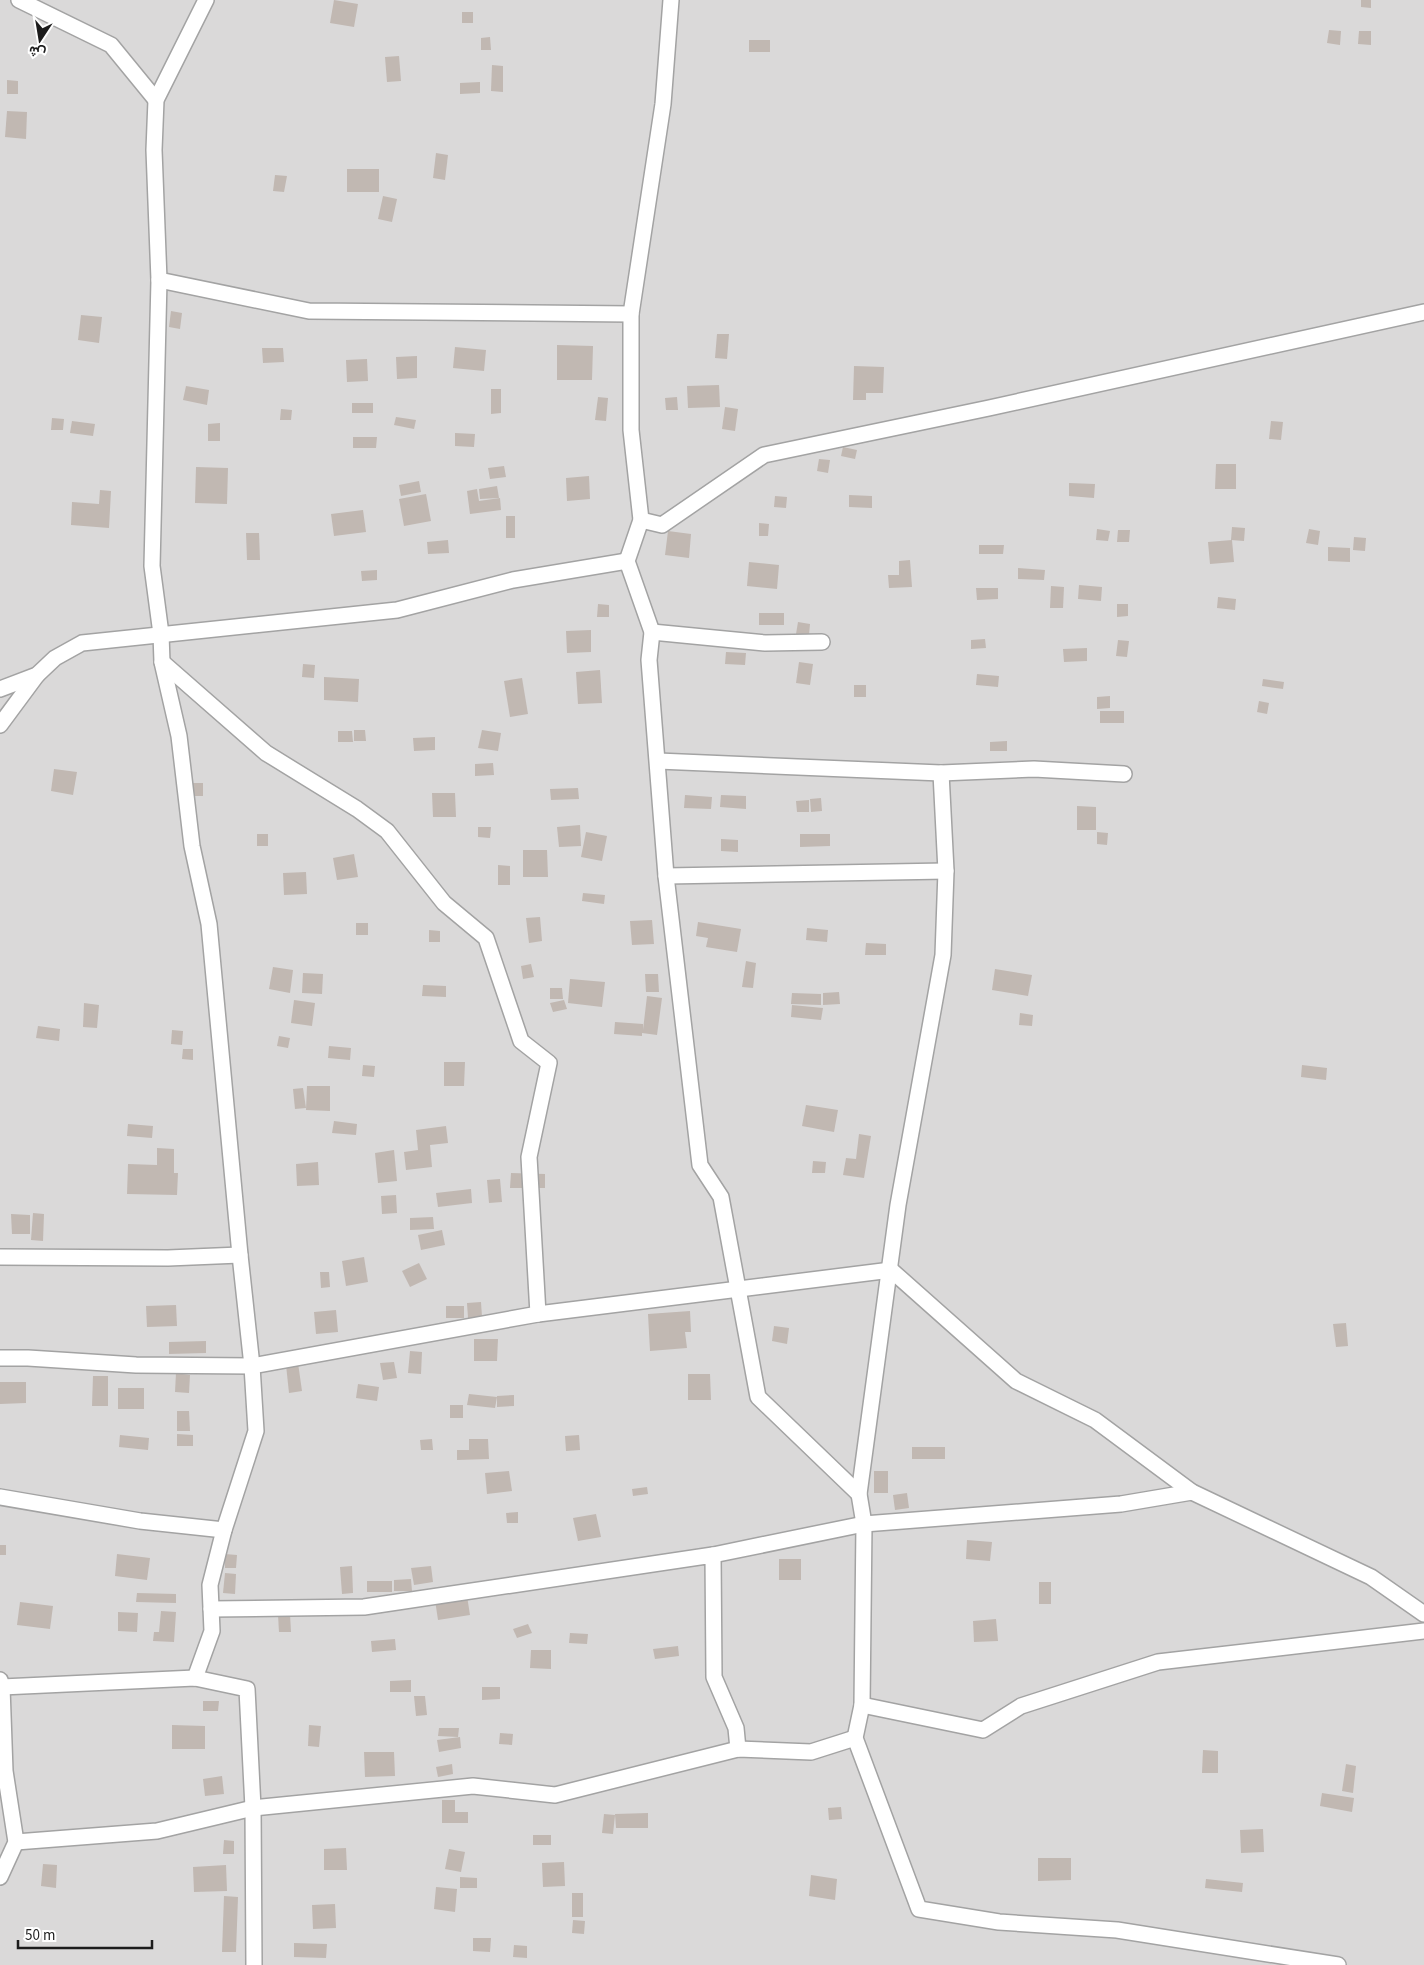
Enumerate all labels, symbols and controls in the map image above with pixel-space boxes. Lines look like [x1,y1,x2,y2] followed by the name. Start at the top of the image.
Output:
[15,15,65,65] north arrow
[27,40,48,63] text: ش
[18,1918,151,1950] scale bar
[25,1925,55,1946] text: 50 m

